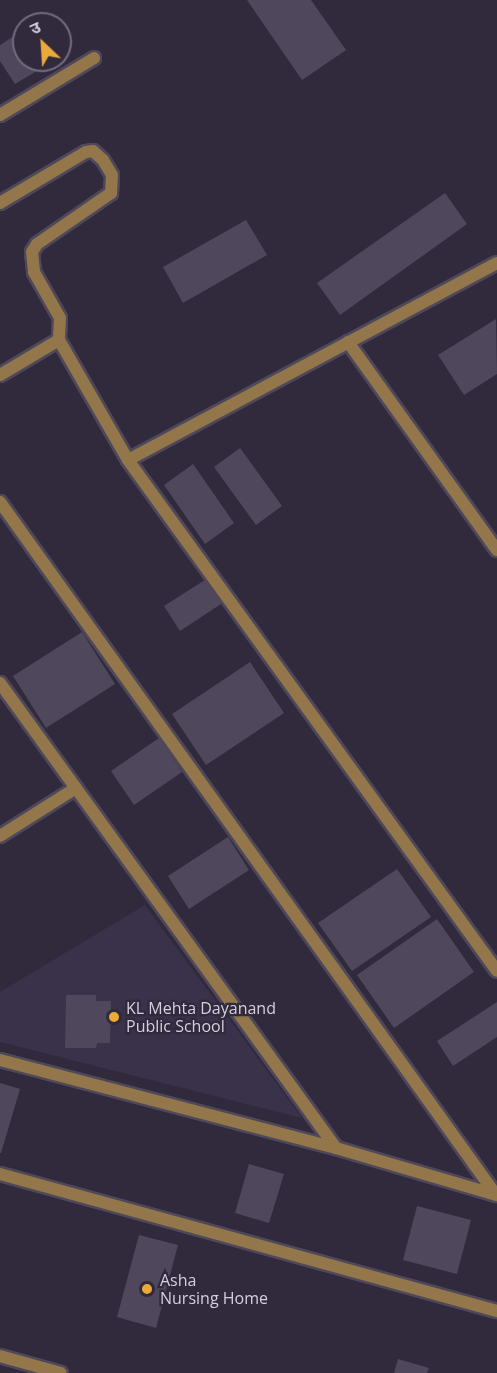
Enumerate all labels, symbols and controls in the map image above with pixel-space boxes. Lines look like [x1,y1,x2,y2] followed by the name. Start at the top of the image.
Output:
[12,12,72,72] north arrow
[26,16,44,39] text: उ
[126,998,276,1036] place label: KL Mehta Dayanand Public School
[107,1010,121,1024] marker: KL Mehta Dayanand Public School
[160,1270,268,1308] place label: Asha Nursing Home
[138,1280,156,1298] marker: Asha Nursing Home

